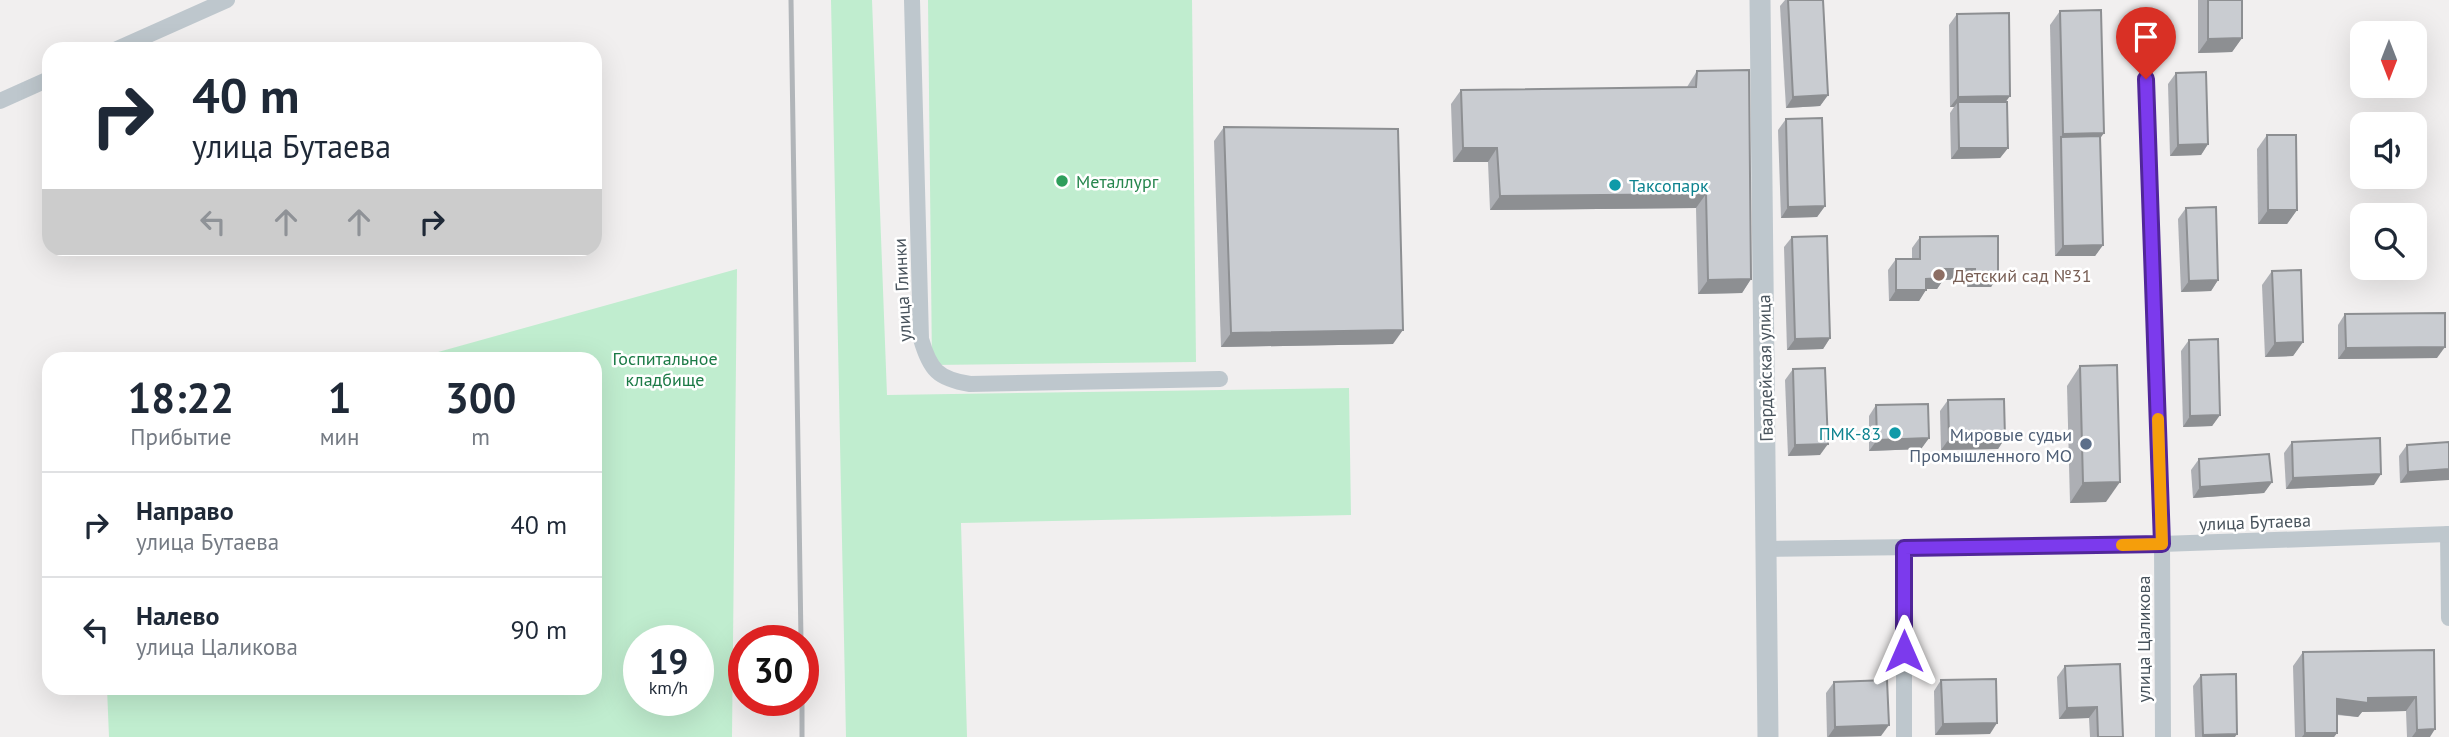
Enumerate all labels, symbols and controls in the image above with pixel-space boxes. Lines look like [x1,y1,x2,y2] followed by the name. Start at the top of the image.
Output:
[2116,7,2176,79] pin
[2127,18,2165,56] icon: arrive
[2350,21,2427,98] north arrow
[2350,21,2427,280] map controls
[192,63,299,127] text: 40 m
[77,70,168,161] icon: right
[2350,112,2427,189] button: sound
[192,125,391,167] text: улица Бутаева
[1076,170,1159,193] place label: Металлург
[1054,173,1070,189] marker: Металлург
[1629,174,1709,197] place label: Таксопарк
[1607,177,1623,193] marker: Таксопарк
[194,203,232,241] icon: left
[267,203,305,241] icon: ahead
[340,203,378,241] icon: ahead
[413,203,451,241] icon: right
[2350,203,2427,280] button: search
[888,238,916,342] street label: улица Глинки
[1953,264,2091,287] place label: Детский сад №31
[1931,267,1947,283] marker: Детский сад №31
[1752,294,1778,442] street label: Гвардейская улица
[612,347,718,391] park label: Госпитальное кладбище
[128,370,234,425] text: 18:22
[328,370,351,425] text: 1
[445,370,516,425] text: 300
[130,422,231,451] text: Прибытие
[320,422,359,451] text: мин
[471,422,490,451] text: m
[1819,422,1881,445] place label: ПМК-83
[1909,423,2072,467] place label: Мировые судьи Промышленного МО
[1887,425,1903,441] marker: ПМК-83
[2078,436,2094,452] marker: Мировые судьи Промышленного МО
[136,494,234,527] text: Направо
[77,506,115,544] icon: right
[511,508,567,541] text: 40 m
[2199,509,2311,535] street label: улица Бутаева
[136,527,279,556] text: улица Бутаева
[2132,576,2155,702] street label: улица Цаликова
[136,599,220,632] text: Налево
[77,611,115,649] icon: left
[511,613,567,646] text: 90 m
[1867,614,1941,688] position arrow
[728,625,819,716] speed limit sign: 30
[136,632,298,661] text: улица Цаликова
[649,638,688,684] text: 19
[649,676,688,699] text: km/h

